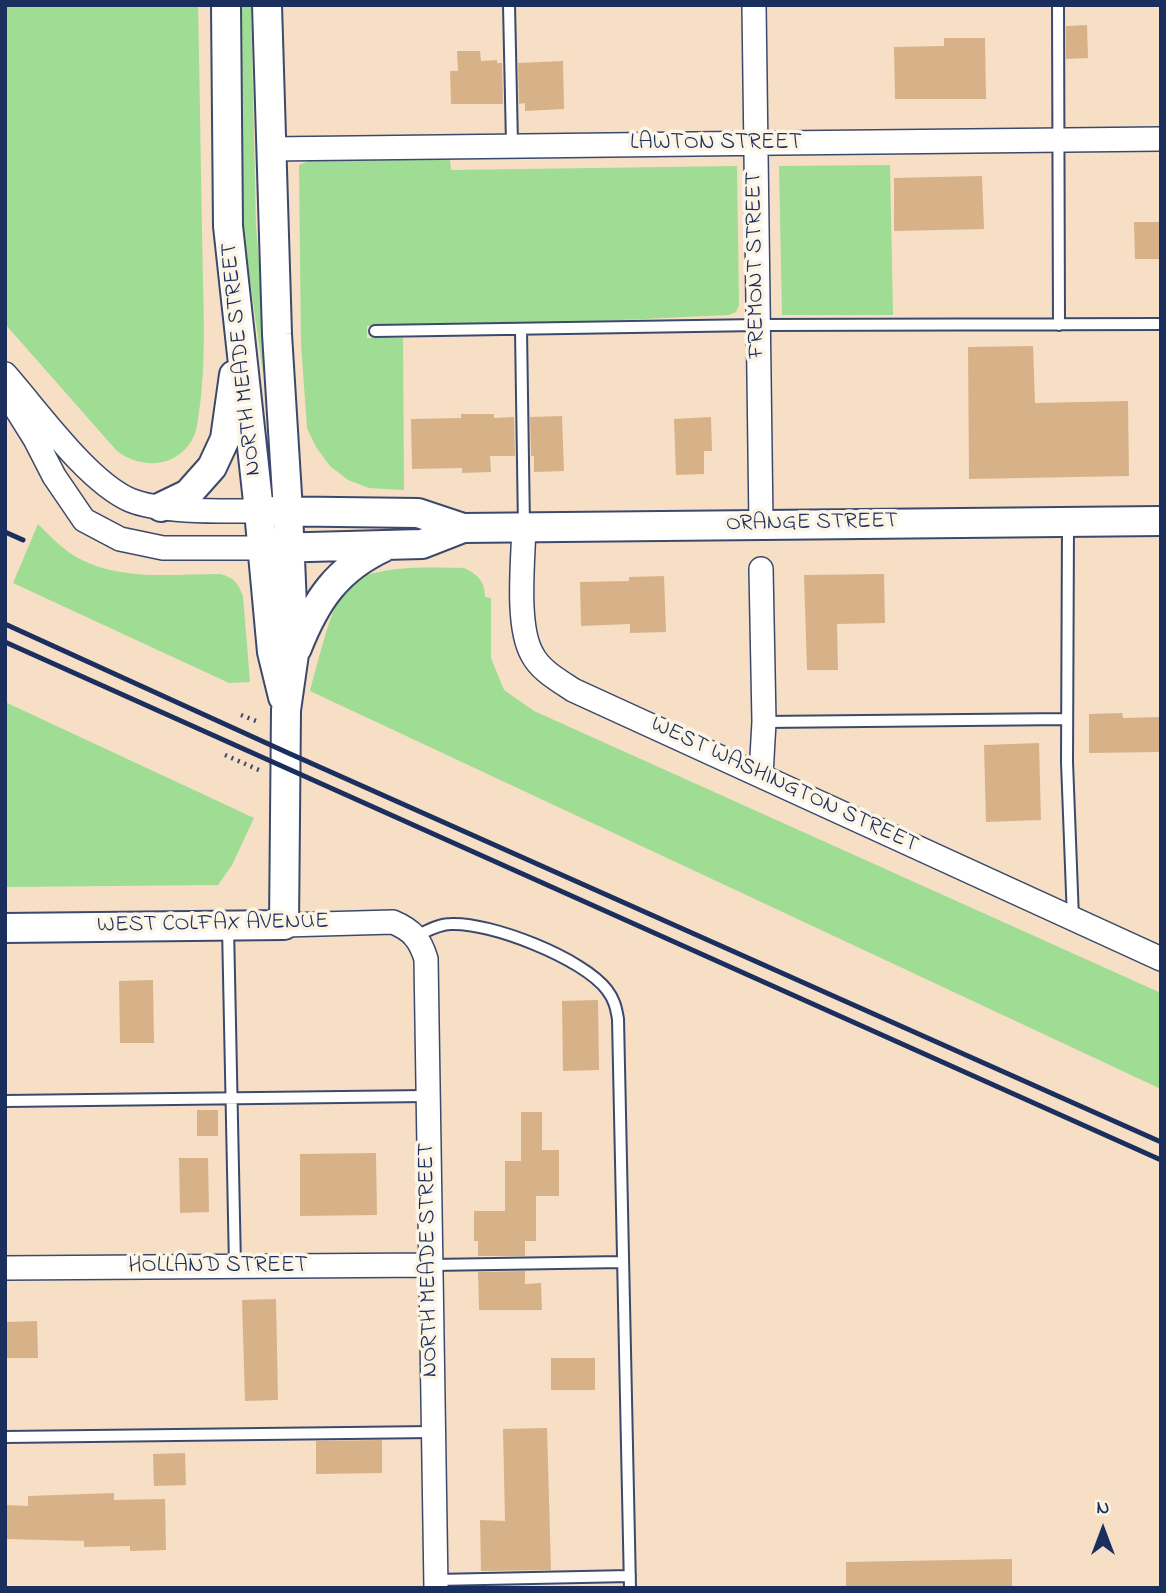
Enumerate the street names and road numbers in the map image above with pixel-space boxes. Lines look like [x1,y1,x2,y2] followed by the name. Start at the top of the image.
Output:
[630,130,802,158] street label: LAWTON STREET
[742,171,772,359] street label: FREMONT STREET
[217,241,269,477] street label: NORTH MEADE STREET
[726,509,898,539] street label: ORANGE STREET
[646,712,922,860] street label: WEST WASHINGTON STREET
[97,909,329,941] street label: WEST COLFAX AVENUE
[414,1142,446,1378] street label: NORTH MEADE STREET
[128,1253,308,1281] street label: HOLLAND STREET

